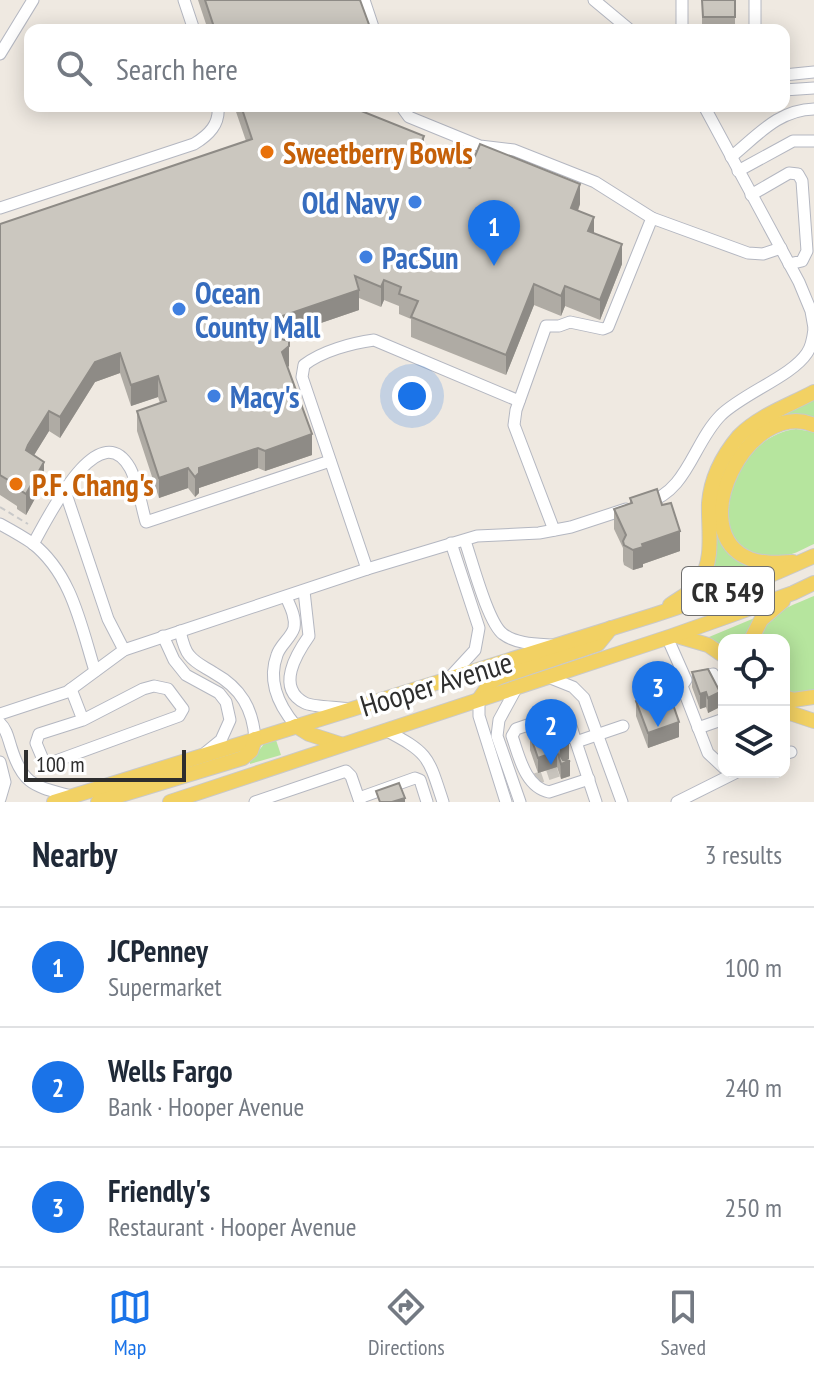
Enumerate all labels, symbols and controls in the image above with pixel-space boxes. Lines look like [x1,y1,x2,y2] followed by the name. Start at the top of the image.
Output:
[24,24,790,112] search box
[52,46,96,90] icon: search
[116,49,238,88] text: Search here
[283,133,473,172] place label: Sweetberry Bowls
[258,143,276,161] marker: Sweetberry Bowls
[302,183,400,222] place label: Old Navy
[406,193,424,211] marker: Old Navy
[468,200,520,266] pin: 1
[382,238,459,277] place label: PacSun
[357,248,375,266] marker: PacSun
[195,273,321,346] place label: Ocean County Mall
[170,300,188,318] marker: Ocean County Mall
[392,376,432,416] your location
[230,377,300,416] place label: Macy's
[205,387,223,405] marker: Macy's
[32,465,154,504] place label: P.F. Chang's
[7,475,25,493] marker: P.F. Chang's
[682,567,774,615] road number: CR 549
[718,634,790,778] map controls
[718,634,790,706] button: locate
[355,641,517,725] street label: Hooper Avenue
[632,661,684,727] pin: 3
[525,699,577,765] pin: 2
[718,706,790,778] button: layers
[24,746,186,782] scale bar
[36,750,85,778] text: 100 m
[32,832,117,876] text: Nearby
[705,838,782,871] text: 3 results
[108,931,208,970] text: JCPenney
[52,951,64,984] text: 1
[724,951,782,984] text: 100 m
[108,970,222,1003] text: Supermarket
[108,1051,233,1090] text: Wells Fargo
[52,1071,64,1104] text: 2
[724,1071,782,1104] text: 240 m
[108,1090,304,1123] text: Bank · Hooper Avenue
[108,1171,210,1210] text: Friendly's
[52,1191,64,1224] text: 3
[724,1191,782,1224] text: 250 m
[108,1210,357,1243] text: Restaurant · Hooper Avenue
[108,1285,152,1361] tab: Map
[368,1285,445,1361] tab: Directions
[661,1285,706,1361] tab: Saved

